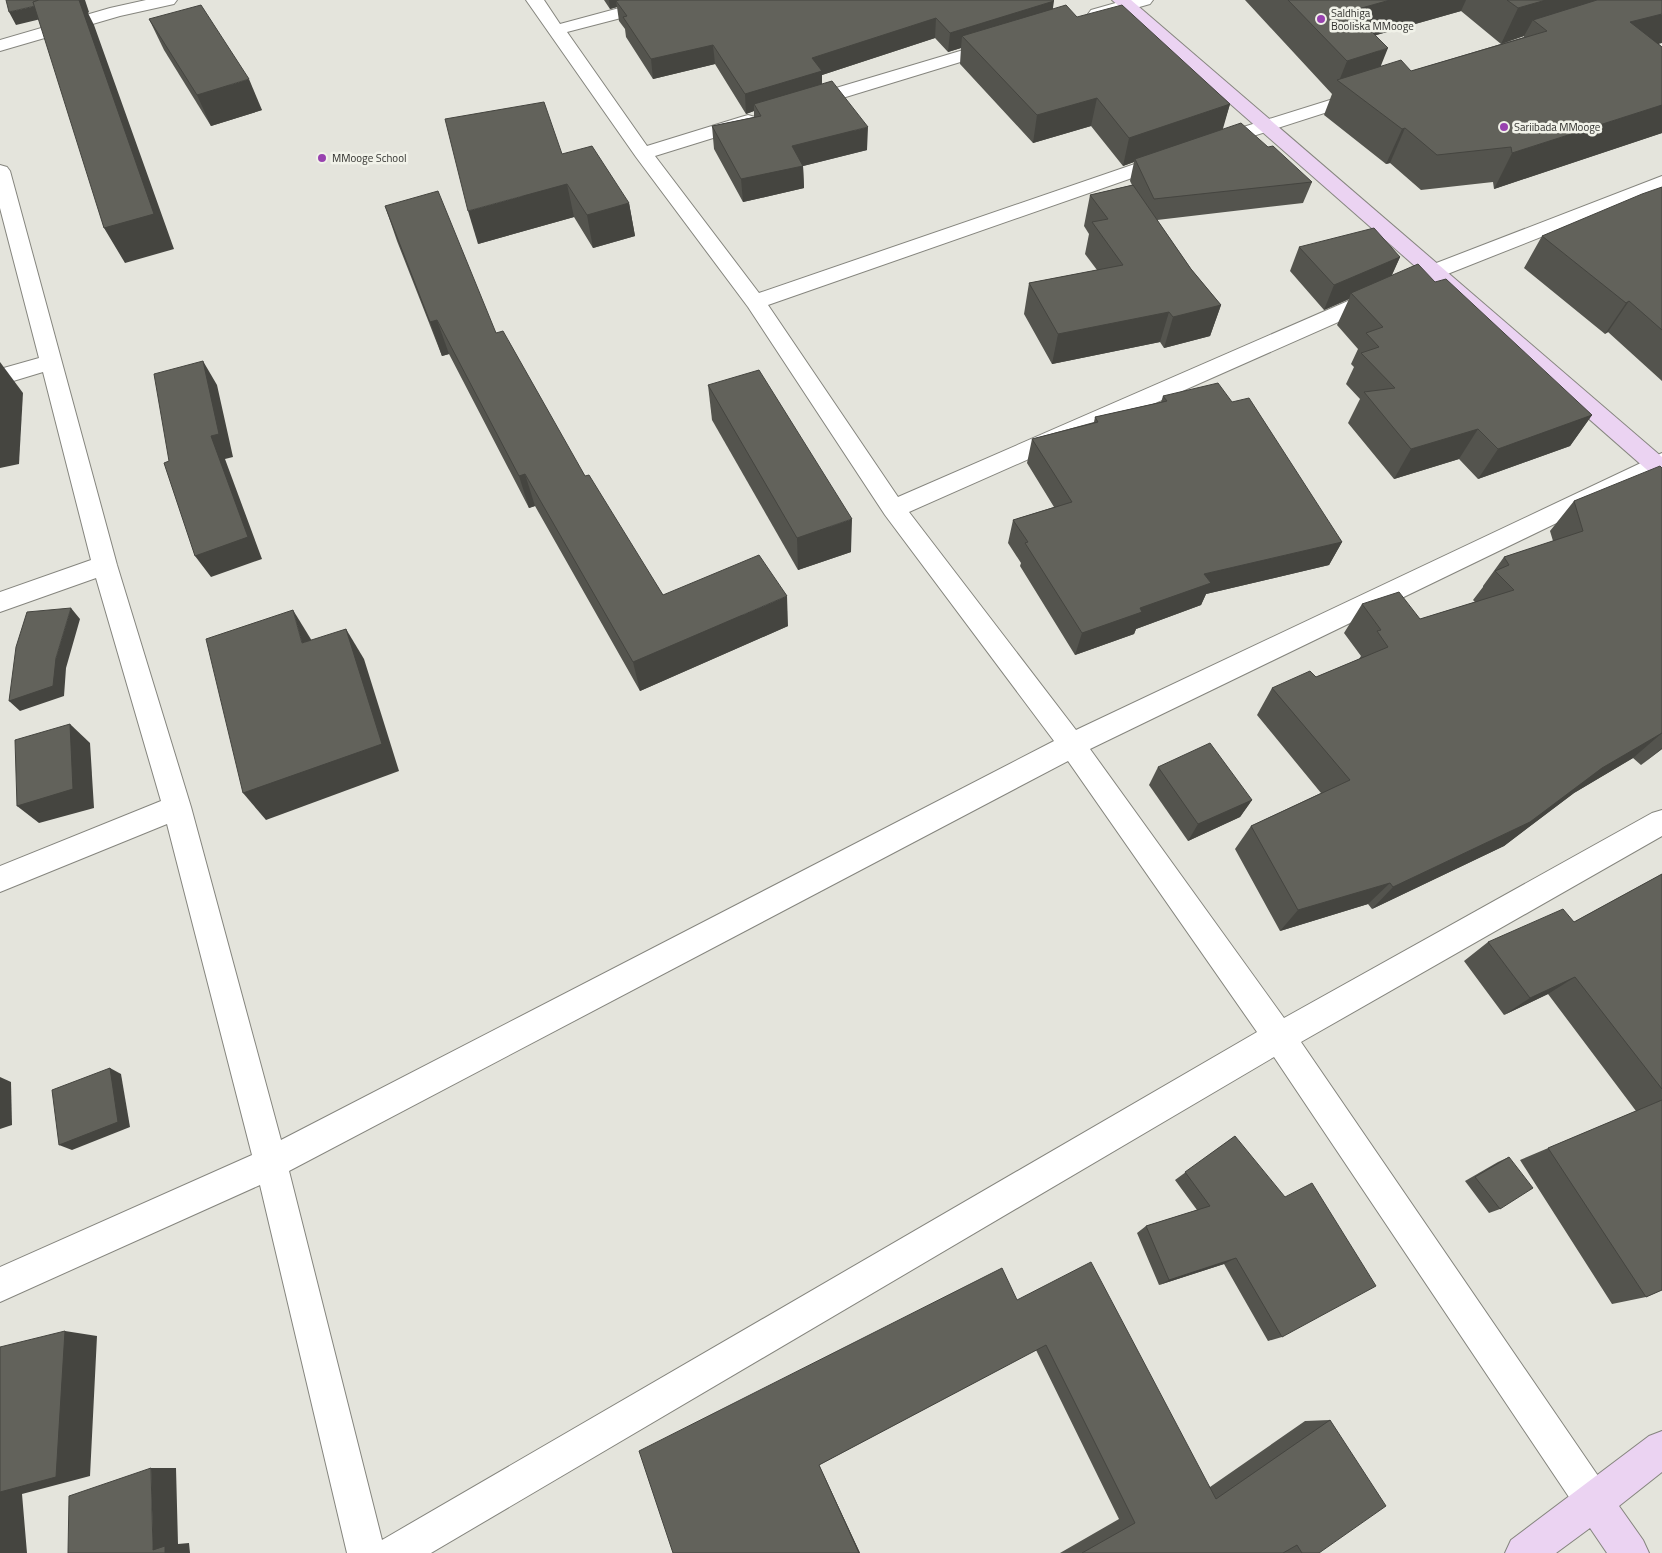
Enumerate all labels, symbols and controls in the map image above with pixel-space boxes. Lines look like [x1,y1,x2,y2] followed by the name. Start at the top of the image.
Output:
[1331,5,1414,34] place label: Saldhiga Booliska MMooge
[1315,13,1327,25] marker: Saldhiga Booliska MMooge
[1514,119,1601,135] place label: Sariibada MMooge
[1498,121,1510,133] marker: Sariibada MMooge
[332,150,407,166] place label: MMooge School
[316,152,328,164] marker: MMooge School

